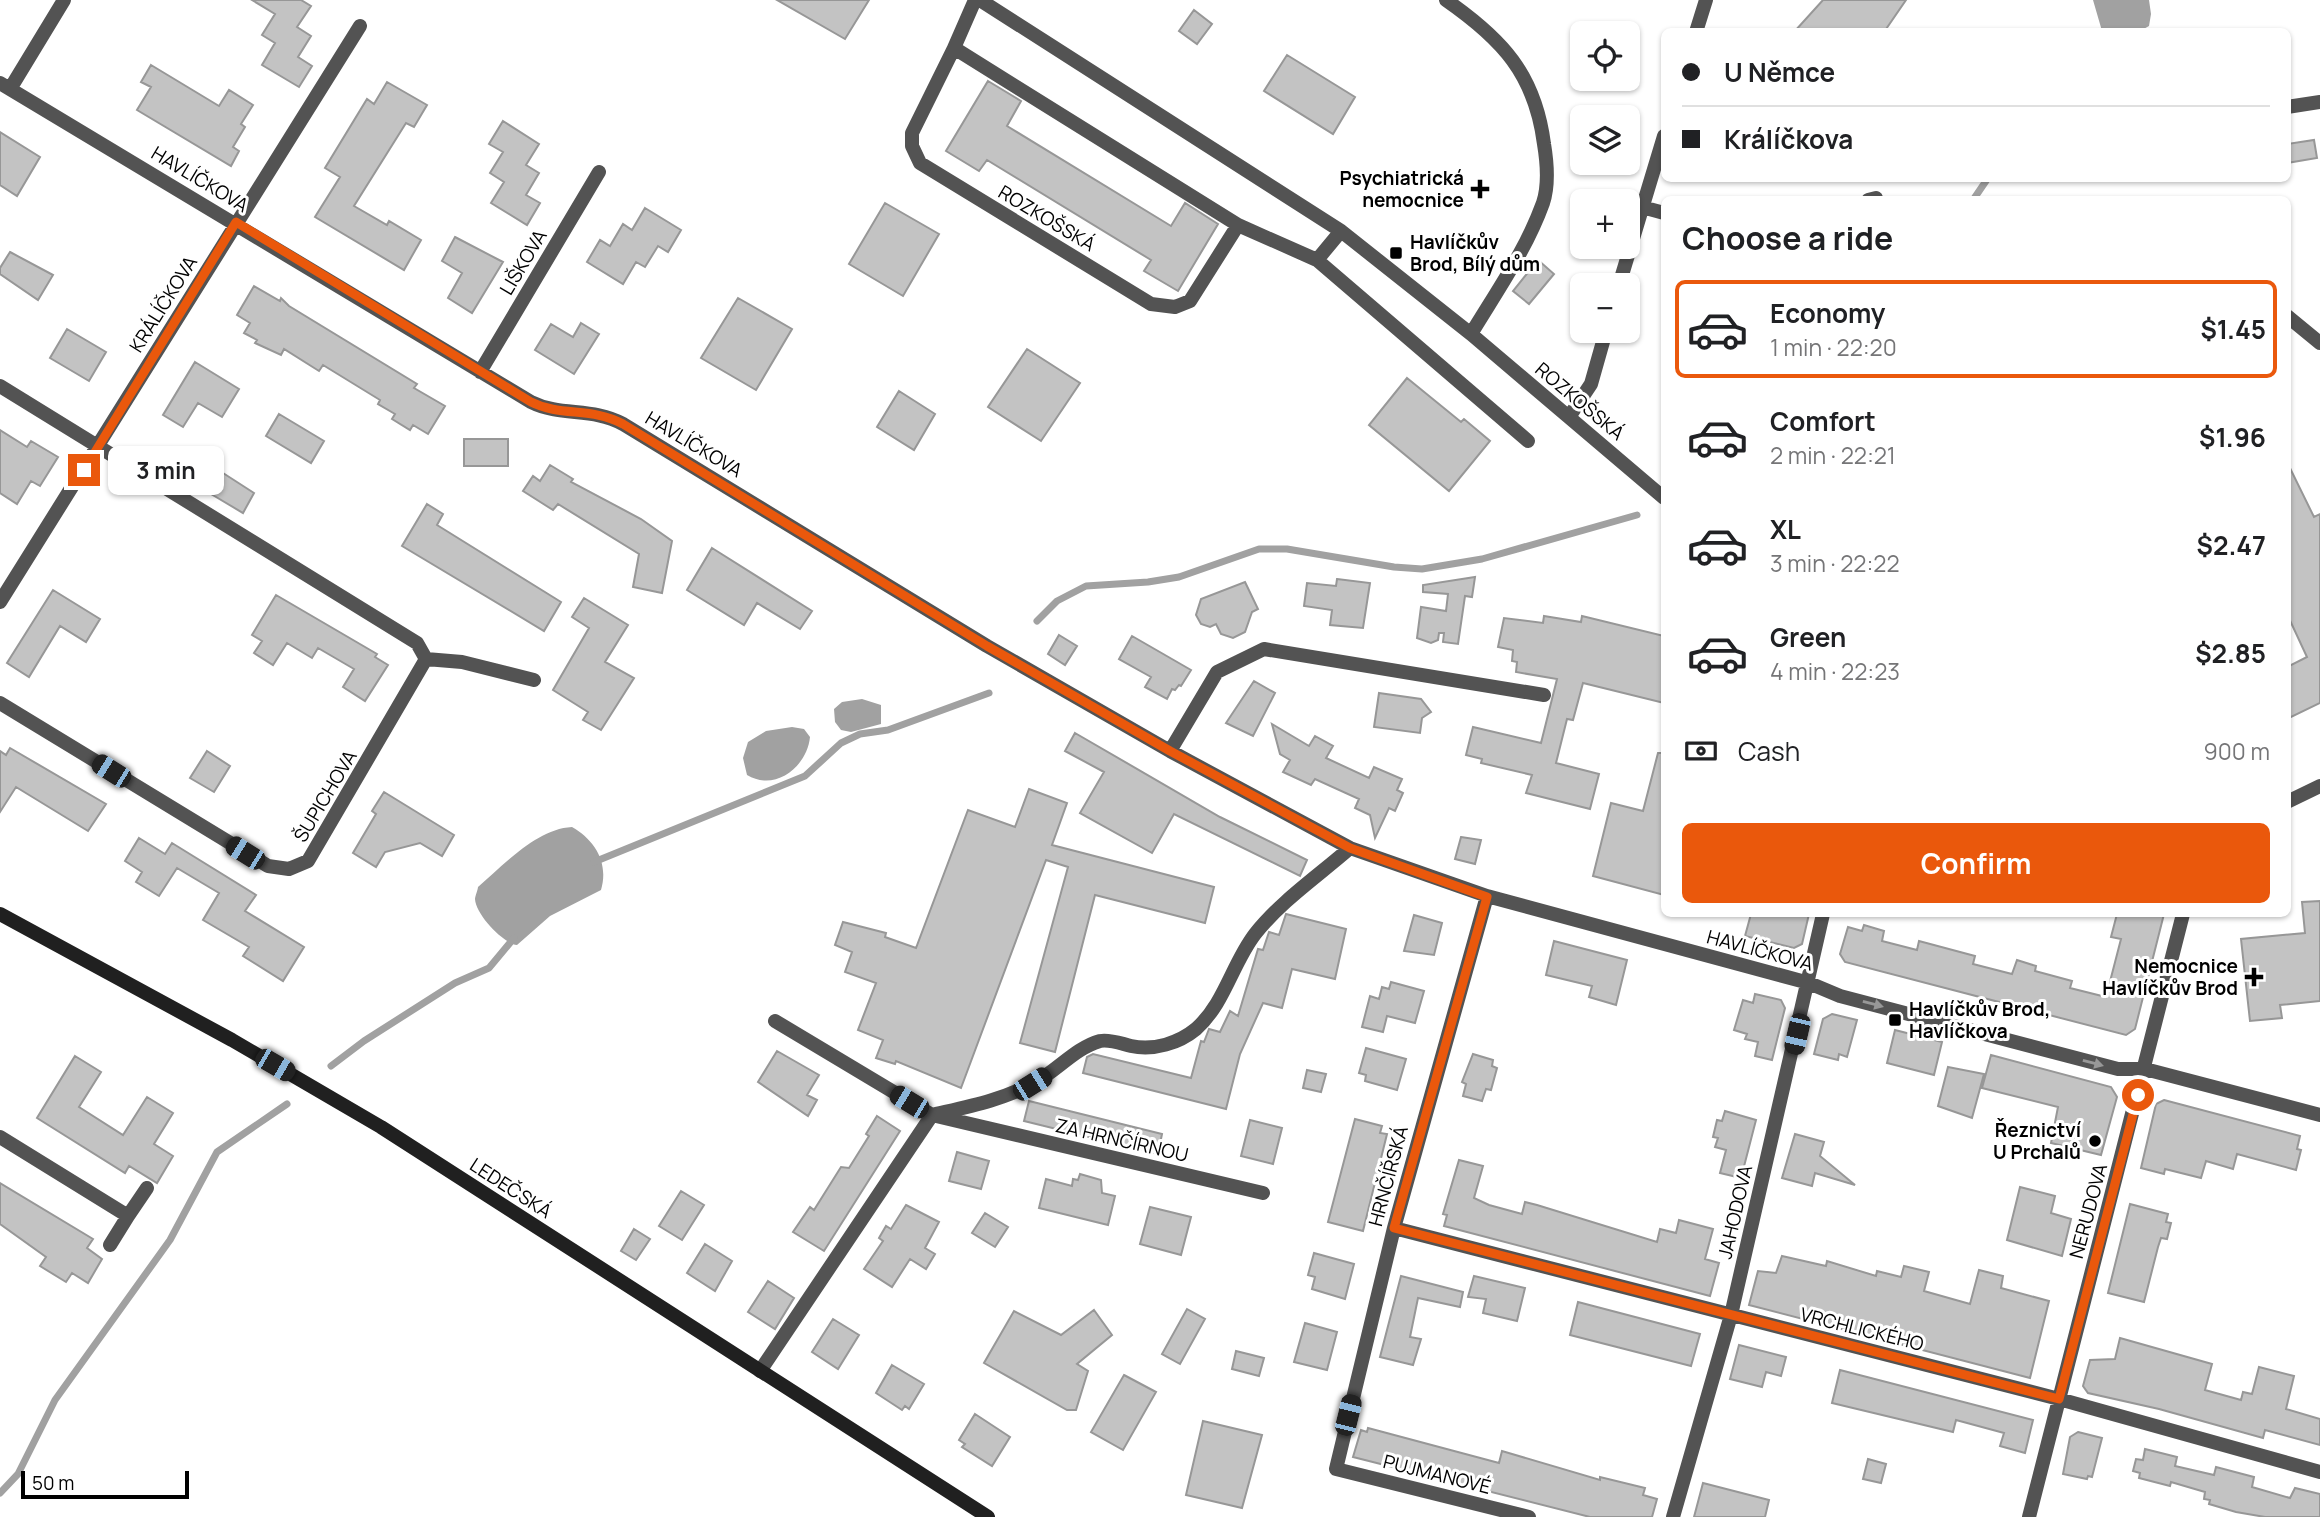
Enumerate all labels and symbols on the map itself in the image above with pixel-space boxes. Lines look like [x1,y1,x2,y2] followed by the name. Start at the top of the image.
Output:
[147,140,253,218] street label: HAVLÍČKOVA
[1339,165,1464,213] place label: Psychiatrická nemocnice
[994,179,1100,257] street label: ROZKOŠSKÁ
[1470,179,1490,199] marker: Psychiatrická nemocnice
[493,225,553,299] street label: LIŠKOVA
[1410,229,1540,277] place label: Havlíčkův Brod, Bílý dům
[1388,245,1404,261] marker: Havlíčkův Brod, Bílý dům
[123,251,203,357] street label: KRÁLÍČKOVA
[1530,356,1630,446] street label: ROZKOŠSKÁ
[641,405,747,483] street label: HAVLÍČKOVA
[108,446,224,494] callout: 3 min
[68,454,100,486] route end
[287,745,363,847] street label: ŠUPICHOVA
[88,751,135,791] car
[222,833,269,873] car
[1704,923,1816,977] street label: HAVLÍČKOVA
[2102,953,2238,1001] place label: Nemocnice Havlíčkův Brod
[2244,967,2264,987] marker: Nemocnice Havlíčkův Brod
[1909,996,2050,1044] place label: Havlíčkův Brod, Havlíčkova
[1862,999,1884,1010] one-way arrow
[1783,1011,1812,1057] car
[1887,1012,1903,1028] marker: Havlíčkův Brod, Havlíčkova
[252,1045,299,1085] car
[2082,1058,2104,1069] one-way arrow
[1009,1064,1056,1104] car
[2122,1079,2154,1111] route start
[886,1082,933,1122] car
[1053,1112,1191,1168] street label: ZA HRNČÍRNOU
[1993,1117,2082,1165] place label: Řeznictví U Prchalů
[1362,1123,1414,1229] street label: HRNČÍŘSKÁ
[2087,1133,2103,1149] marker: Řeznictví U Prchalů
[465,1152,557,1224] street label: LEDEČSKÁ
[2063,1161,2113,1261] street label: NERUDOVA
[1712,1163,1758,1261] street label: JAHODOVA
[1798,1301,1927,1357] street label: VRCHLICKÉHO
[1333,1392,1364,1438] car
[1380,1448,1494,1500] street label: PUJMANOVÉ
[21,1468,189,1500] scale bar

